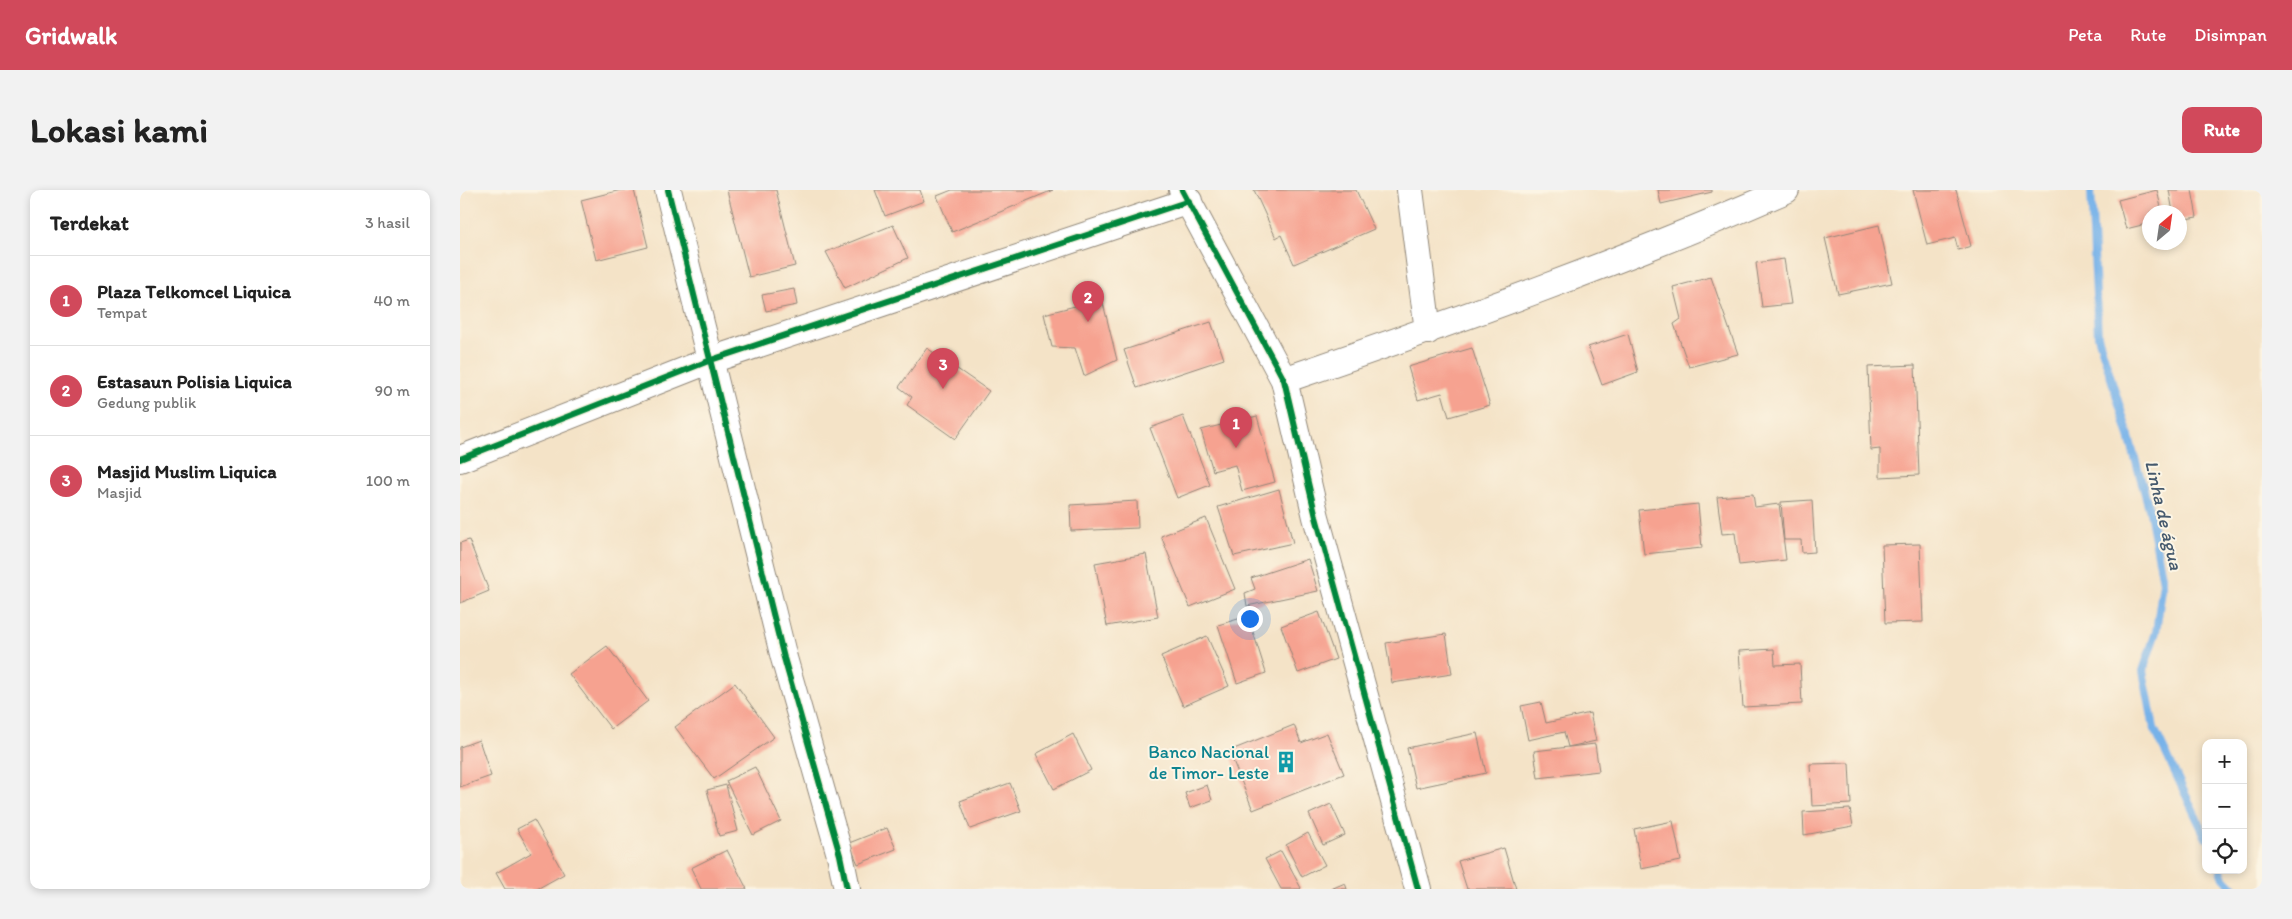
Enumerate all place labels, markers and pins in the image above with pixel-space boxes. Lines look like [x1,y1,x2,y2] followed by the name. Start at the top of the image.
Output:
[1072,281,1104,322] pin: 2
[927,348,959,389] pin: 3
[1220,407,1252,448] pin: 1
[1148,741,1269,784] place label: Banco Nacional de Timor- Leste
[1273,749,1299,775] building icon: Banco Nacional de Timor- Leste

